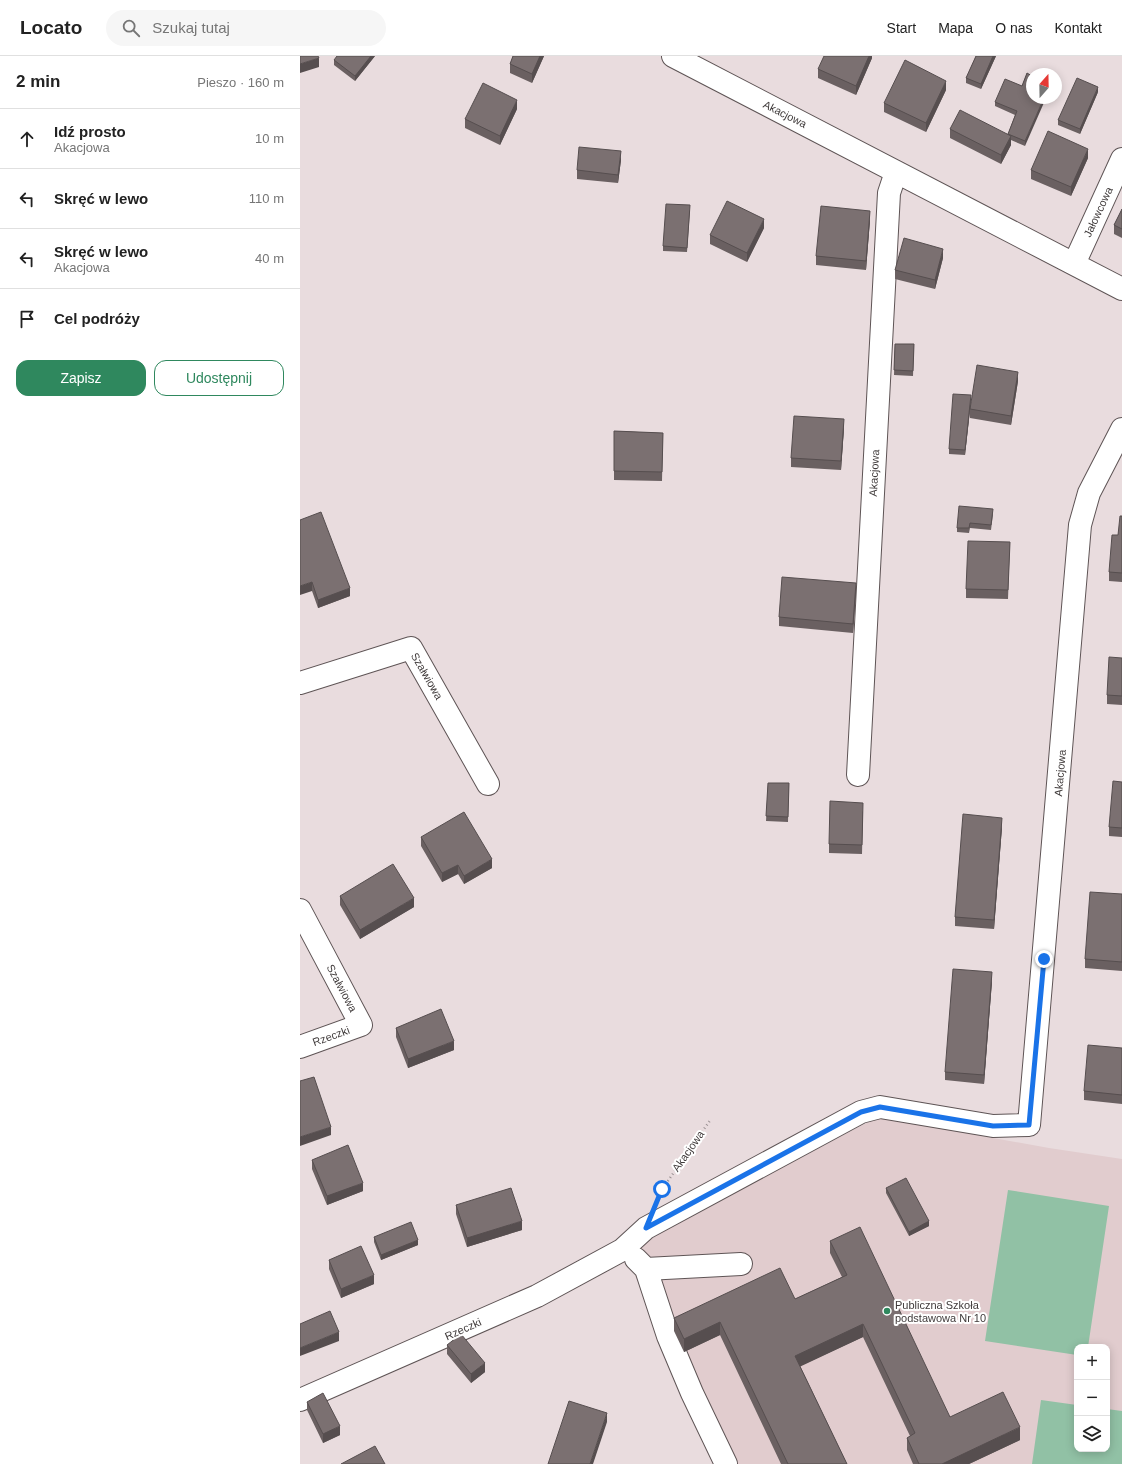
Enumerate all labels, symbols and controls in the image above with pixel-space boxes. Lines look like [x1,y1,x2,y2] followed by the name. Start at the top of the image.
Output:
[106,10,386,46] search box
[20,17,82,38] text: Locato
[120,17,142,39] icon: search
[152,19,230,36] text: Szukaj tutaj
[887,20,916,36] text: Start
[938,20,973,36] text: Mapa
[995,20,1033,36] text: O nas
[1055,20,1102,36] text: Kontakt
[1026,68,1062,104] north arrow
[16,72,60,91] text: 2 min
[197,75,284,90] text: Pieszo · 160 m
[761,98,809,130] street label: Akacjowa
[54,123,126,140] text: Idź prosto
[16,128,38,150] icon: ahead
[255,131,284,146] text: 10 m
[54,140,110,155] text: Akacjowa
[1081,184,1115,239] street label: Jałowcowa
[16,188,38,210] icon: left
[54,190,148,207] text: Skręć w lewo
[249,191,284,206] text: 110 m
[54,243,148,260] text: Skręć w lewo
[16,248,38,270] icon: left
[255,251,284,266] text: 40 m
[54,260,110,275] text: Akacjowa
[16,308,38,330] icon: arrive
[54,310,140,327] text: Cel podróży
[16,360,146,396] button: Zapisz
[154,360,284,396] button: Udostępnij
[867,448,881,497] street label: Akacjowa
[409,650,446,702] street label: Szałwiowa
[1052,748,1068,797] street label: Akacjowa
[1035,950,1053,968] route end
[325,962,360,1015] street label: Szałwiowa
[311,1024,351,1048] street label: Rzeczki
[670,1128,707,1174] street label: Akacjowa
[653,1180,671,1198] route start
[895,1299,986,1324] place label: Publiczna Szkoła podstawowa Nr 10
[882,1306,892,1316] marker: Publiczna Szkoła podstawowa Nr 10
[443,1316,483,1342] street label: Rzeczki
[1074,1344,1110,1452] map controls
[1074,1344,1110,1380] button: +
[1074,1380,1110,1416] button: −
[1074,1416,1110,1452] button: layers

